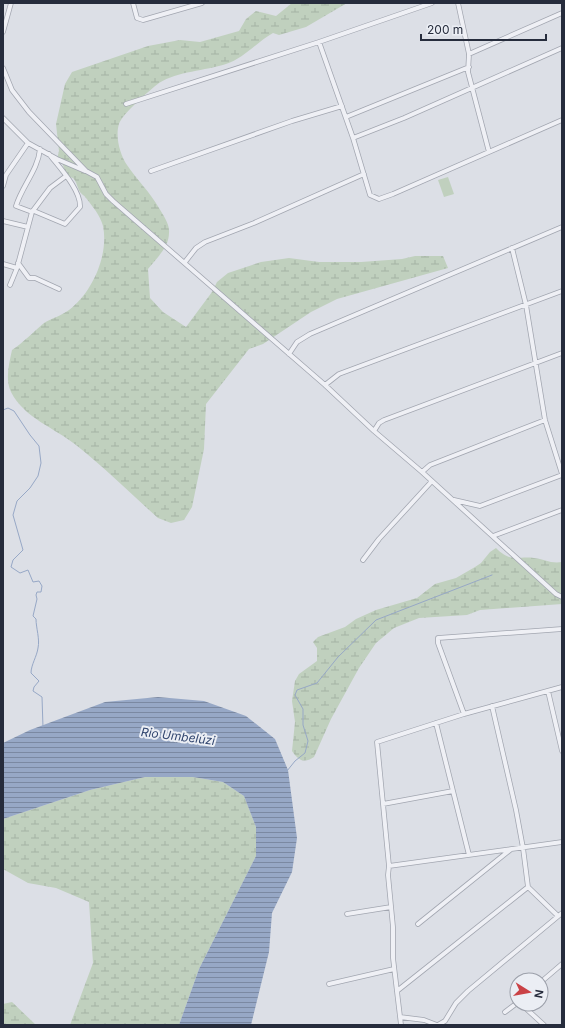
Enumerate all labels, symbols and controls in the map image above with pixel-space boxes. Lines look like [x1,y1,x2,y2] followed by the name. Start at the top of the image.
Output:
[421,16,546,42] scale bar
[427,22,463,37] text: 200 m
[140,724,217,748] water label: Rio Umbelúzi
[509,972,549,1012] north arrow
[531,988,546,999] text: N

